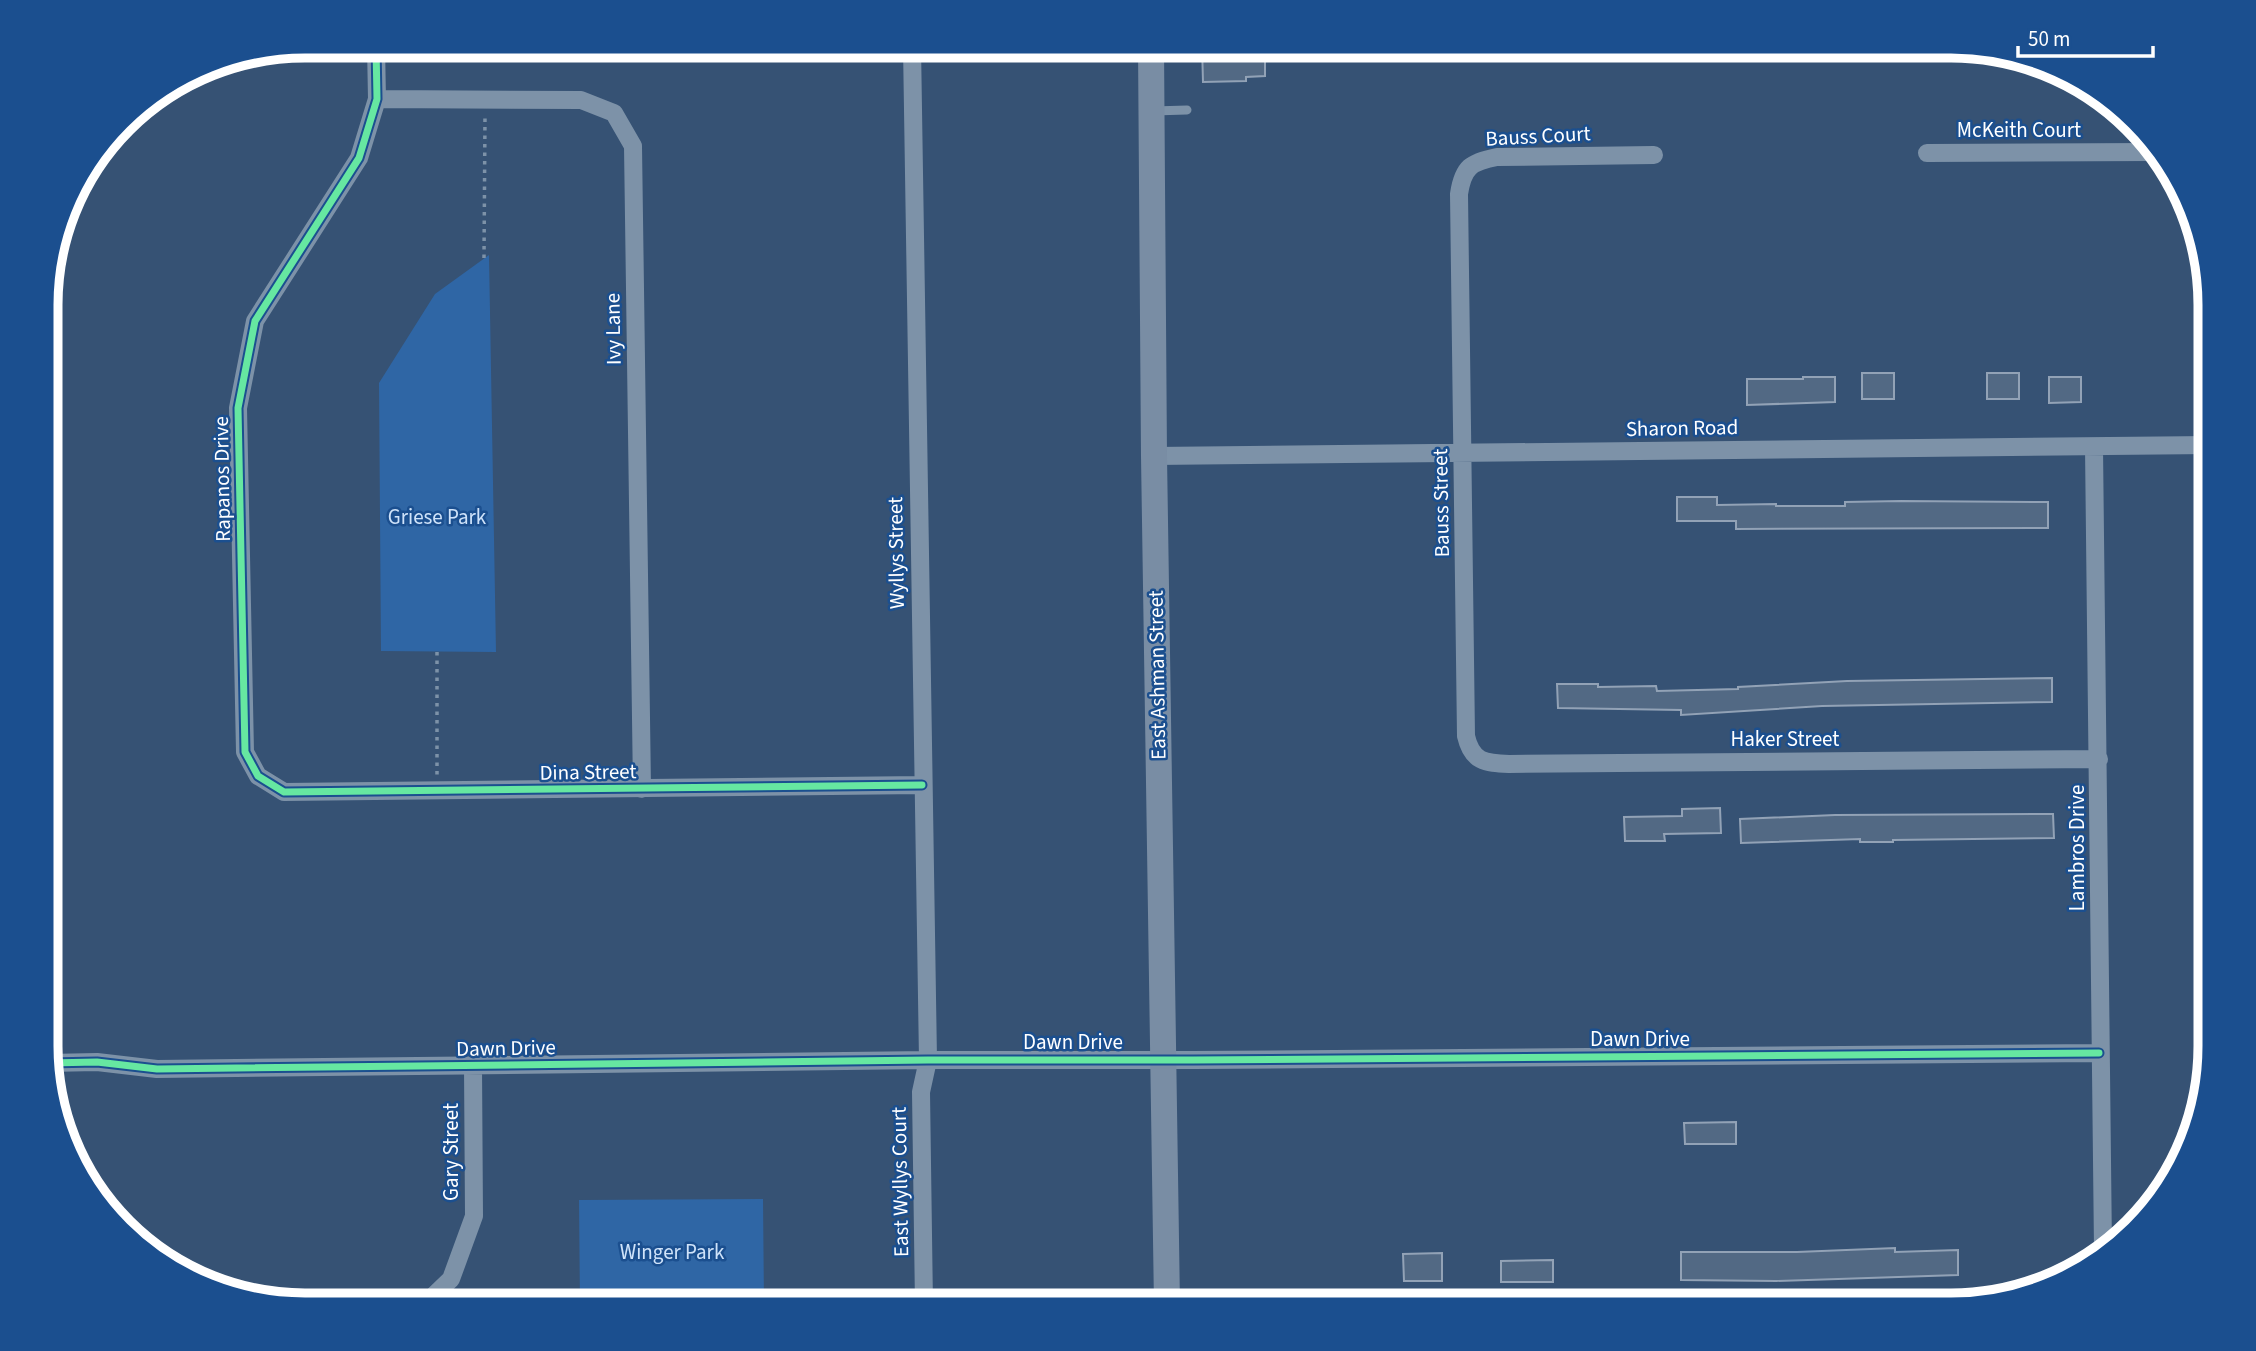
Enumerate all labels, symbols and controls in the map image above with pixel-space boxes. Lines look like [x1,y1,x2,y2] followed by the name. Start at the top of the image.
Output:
[2018,14,2153,58] scale bar
[2028,24,2070,54] text: 50 m
[1957,115,2081,145] street label: McKeith Court
[1485,118,1591,154] street label: Bauss Court
[597,293,629,365] street label: Ivy Lane
[1626,412,1738,444] street label: Sharon Road
[206,416,238,542] street label: Rapanos Drive
[1425,448,1457,558] street label: Bauss Street
[880,497,912,609] street label: Wyllys Street
[388,502,487,532] park label: Griese Park
[1141,590,1173,760] street label: East Ashman Street
[1731,724,1839,754] street label: Haker Street
[539,756,637,788] street label: Dina Street
[2062,785,2092,911] street label: Lambros Drive
[1590,1024,1690,1054] street label: Dawn Drive
[1023,1027,1123,1057] street label: Dawn Drive
[456,1032,556,1064] street label: Dawn Drive
[436,1103,466,1201] street label: Gary Street
[884,1107,916,1257] street label: East Wyllys Court
[620,1237,725,1267] park label: Winger Park

